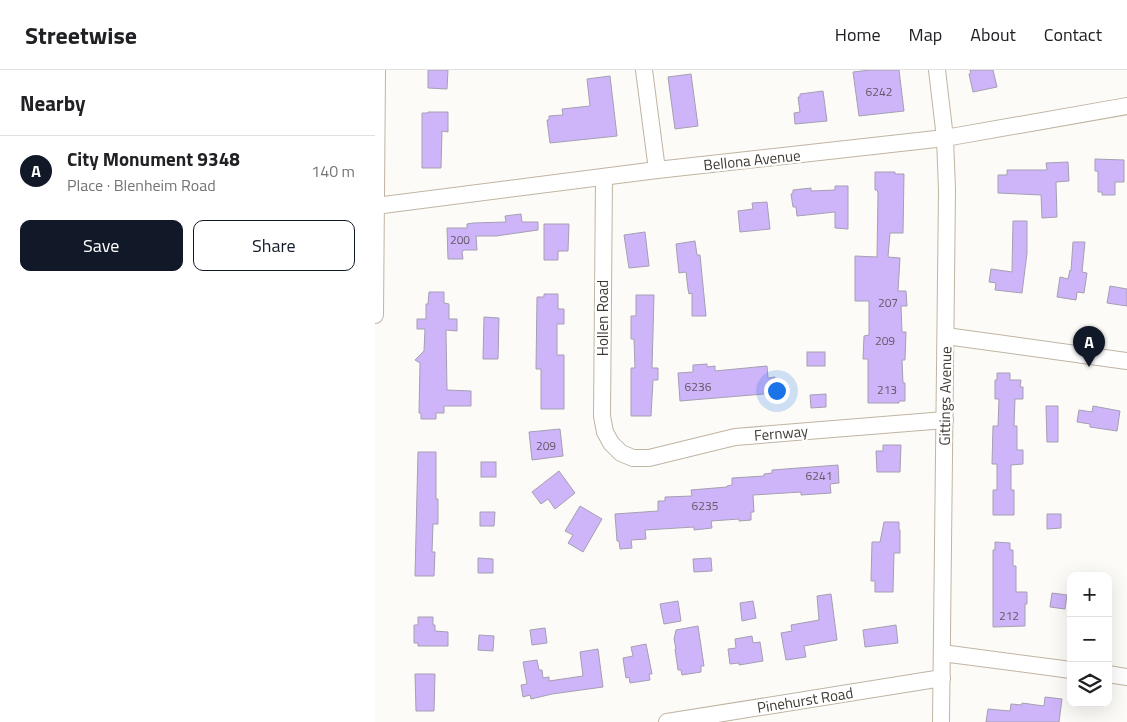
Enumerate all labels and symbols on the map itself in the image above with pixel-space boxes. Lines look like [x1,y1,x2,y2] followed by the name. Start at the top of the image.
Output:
[866,82,892,101] house number: 6242
[702,143,802,177] street label: Bellona Avenue
[450,230,470,249] house number: 200
[591,280,614,356] street label: Hollen Road
[878,293,898,312] house number: 207
[1073,326,1105,367] pin: A
[875,331,895,350] house number: 209
[933,346,957,446] street label: Gittings Avenue
[685,377,712,396] house number: 6236
[764,378,790,404] your location
[877,380,897,399] house number: 213
[753,419,809,447] street label: Fernway
[536,436,556,455] house number: 209
[806,466,832,485] house number: 6241
[692,496,719,515] house number: 6235
[999,606,1019,625] house number: 212
[755,681,855,719] street label: Pinehurst Road

